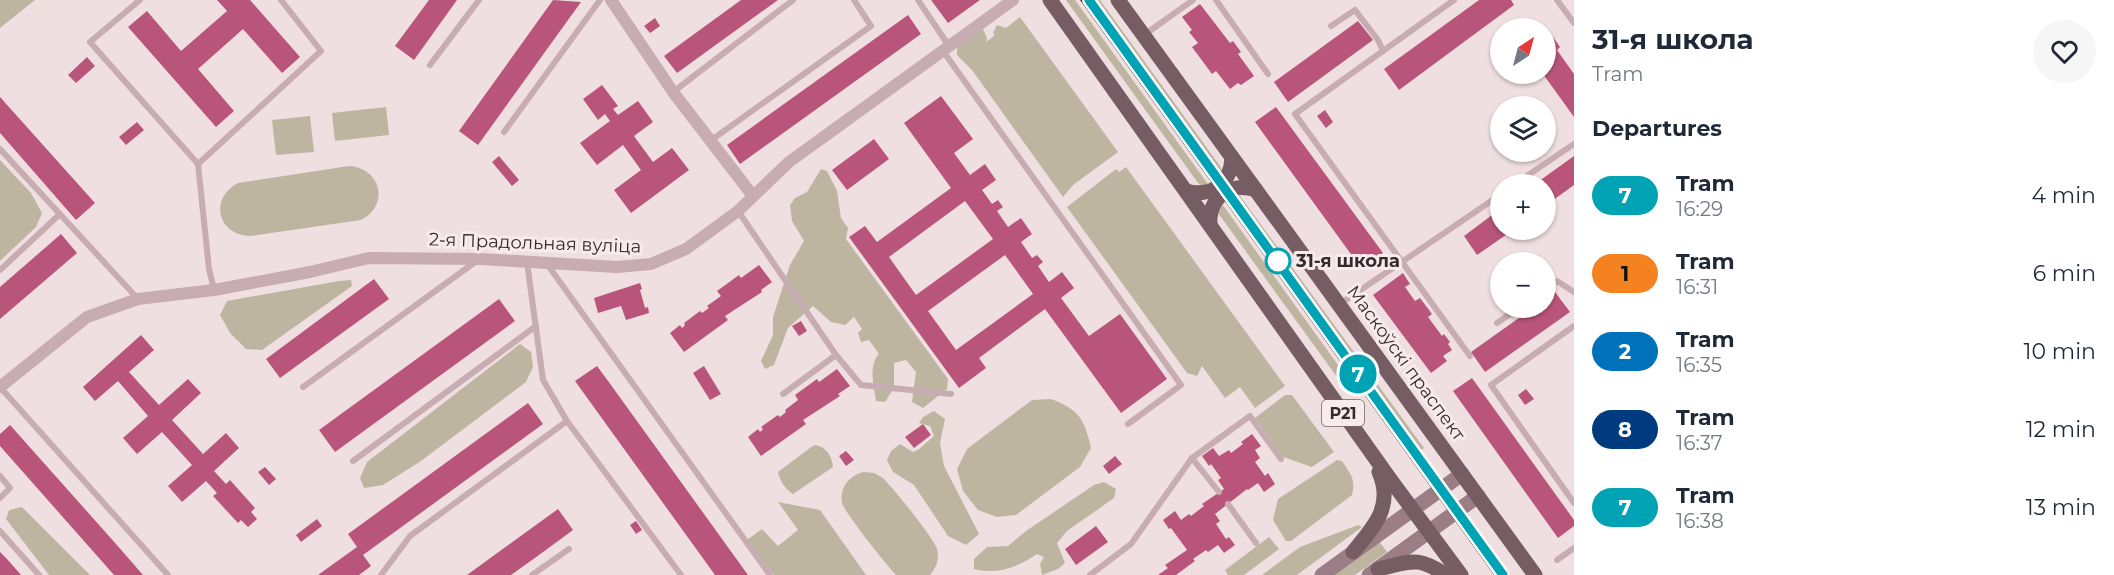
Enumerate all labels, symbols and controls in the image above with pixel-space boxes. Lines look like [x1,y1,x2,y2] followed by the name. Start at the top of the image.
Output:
[1490,18,1556,84] north arrow
[1490,18,1556,318] map controls
[2033,20,2096,83] button: heart
[1592,22,1754,56] text: 31-я школа
[1592,62,1643,86] text: Tram
[1490,96,1556,162] button: layers
[1592,115,1722,142] text: Departures
[1676,170,1735,197] text: Tram
[1490,174,1556,240] button: +
[2032,182,2096,209] text: 4 min
[1618,183,1632,208] text: 7
[1676,197,1723,221] text: 16:29
[428,228,642,258] street label: 2-я Прадольная вуліца
[1265,248,1291,274] marker: 31-я школа
[1676,248,1735,275] text: Tram
[1295,250,1400,272] place label: 31-я школа
[1490,252,1556,318] button: −
[2033,260,2096,287] text: 6 min
[1621,261,1629,286] text: 1
[1676,275,1718,299] text: 16:31
[1342,281,1470,445] street label: Маскоўскі праспект
[1676,326,1735,353] text: Tram
[2024,338,2096,365] text: 10 min
[1619,339,1631,364] text: 2
[1676,353,1722,377] text: 16:35
[1338,354,1378,394] line badge: 7
[1351,362,1365,387] text: 7
[1322,400,1364,426] road number: Р21
[1676,404,1735,431] text: Tram
[2026,416,2096,443] text: 12 min
[1618,417,1632,442] text: 8
[1676,431,1722,455] text: 16:37
[1676,482,1735,509] text: Tram
[2026,494,2096,521] text: 13 min
[1618,495,1632,520] text: 7
[1676,509,1724,533] text: 16:38

